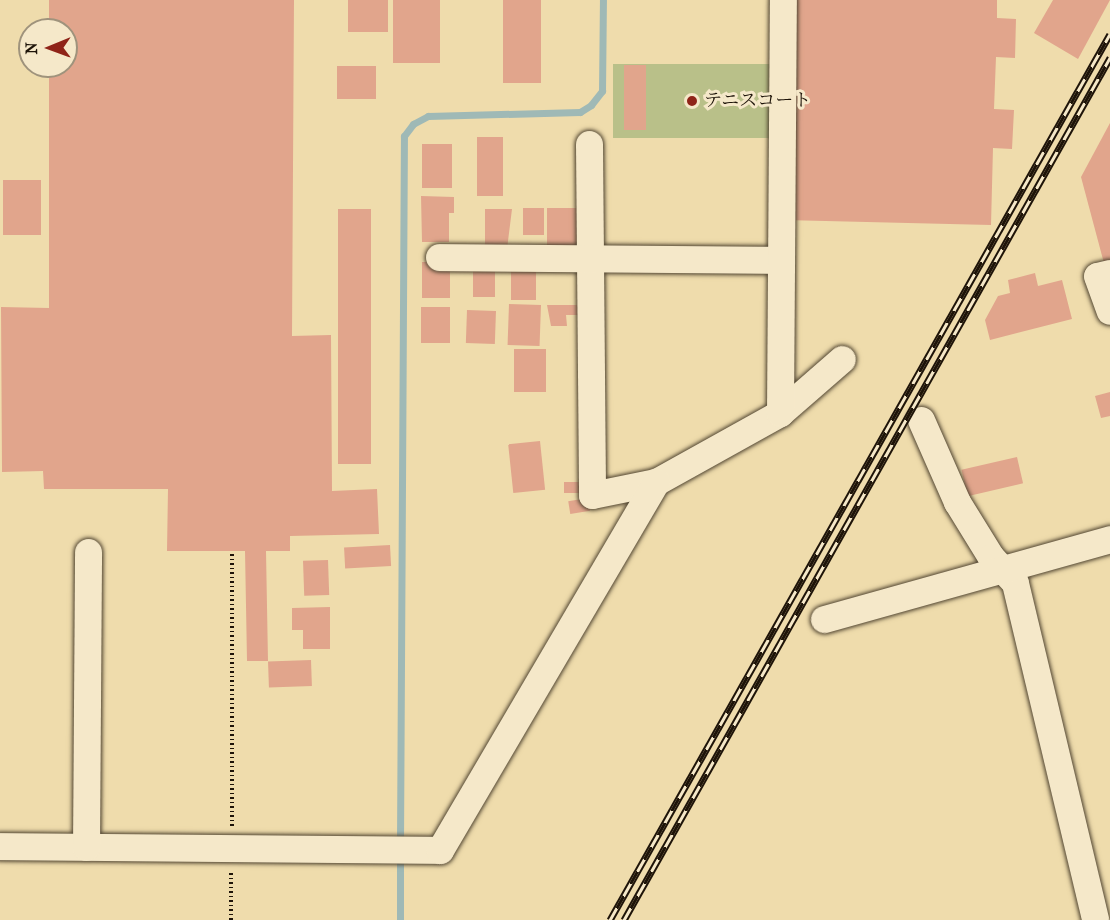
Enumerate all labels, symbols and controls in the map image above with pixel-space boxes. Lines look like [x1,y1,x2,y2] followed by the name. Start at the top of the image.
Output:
[18,18,78,78] north arrow
[22,42,41,55] text: N
[704,90,812,112] place label: テニスコート
[685,94,699,108] marker: テニスコート

